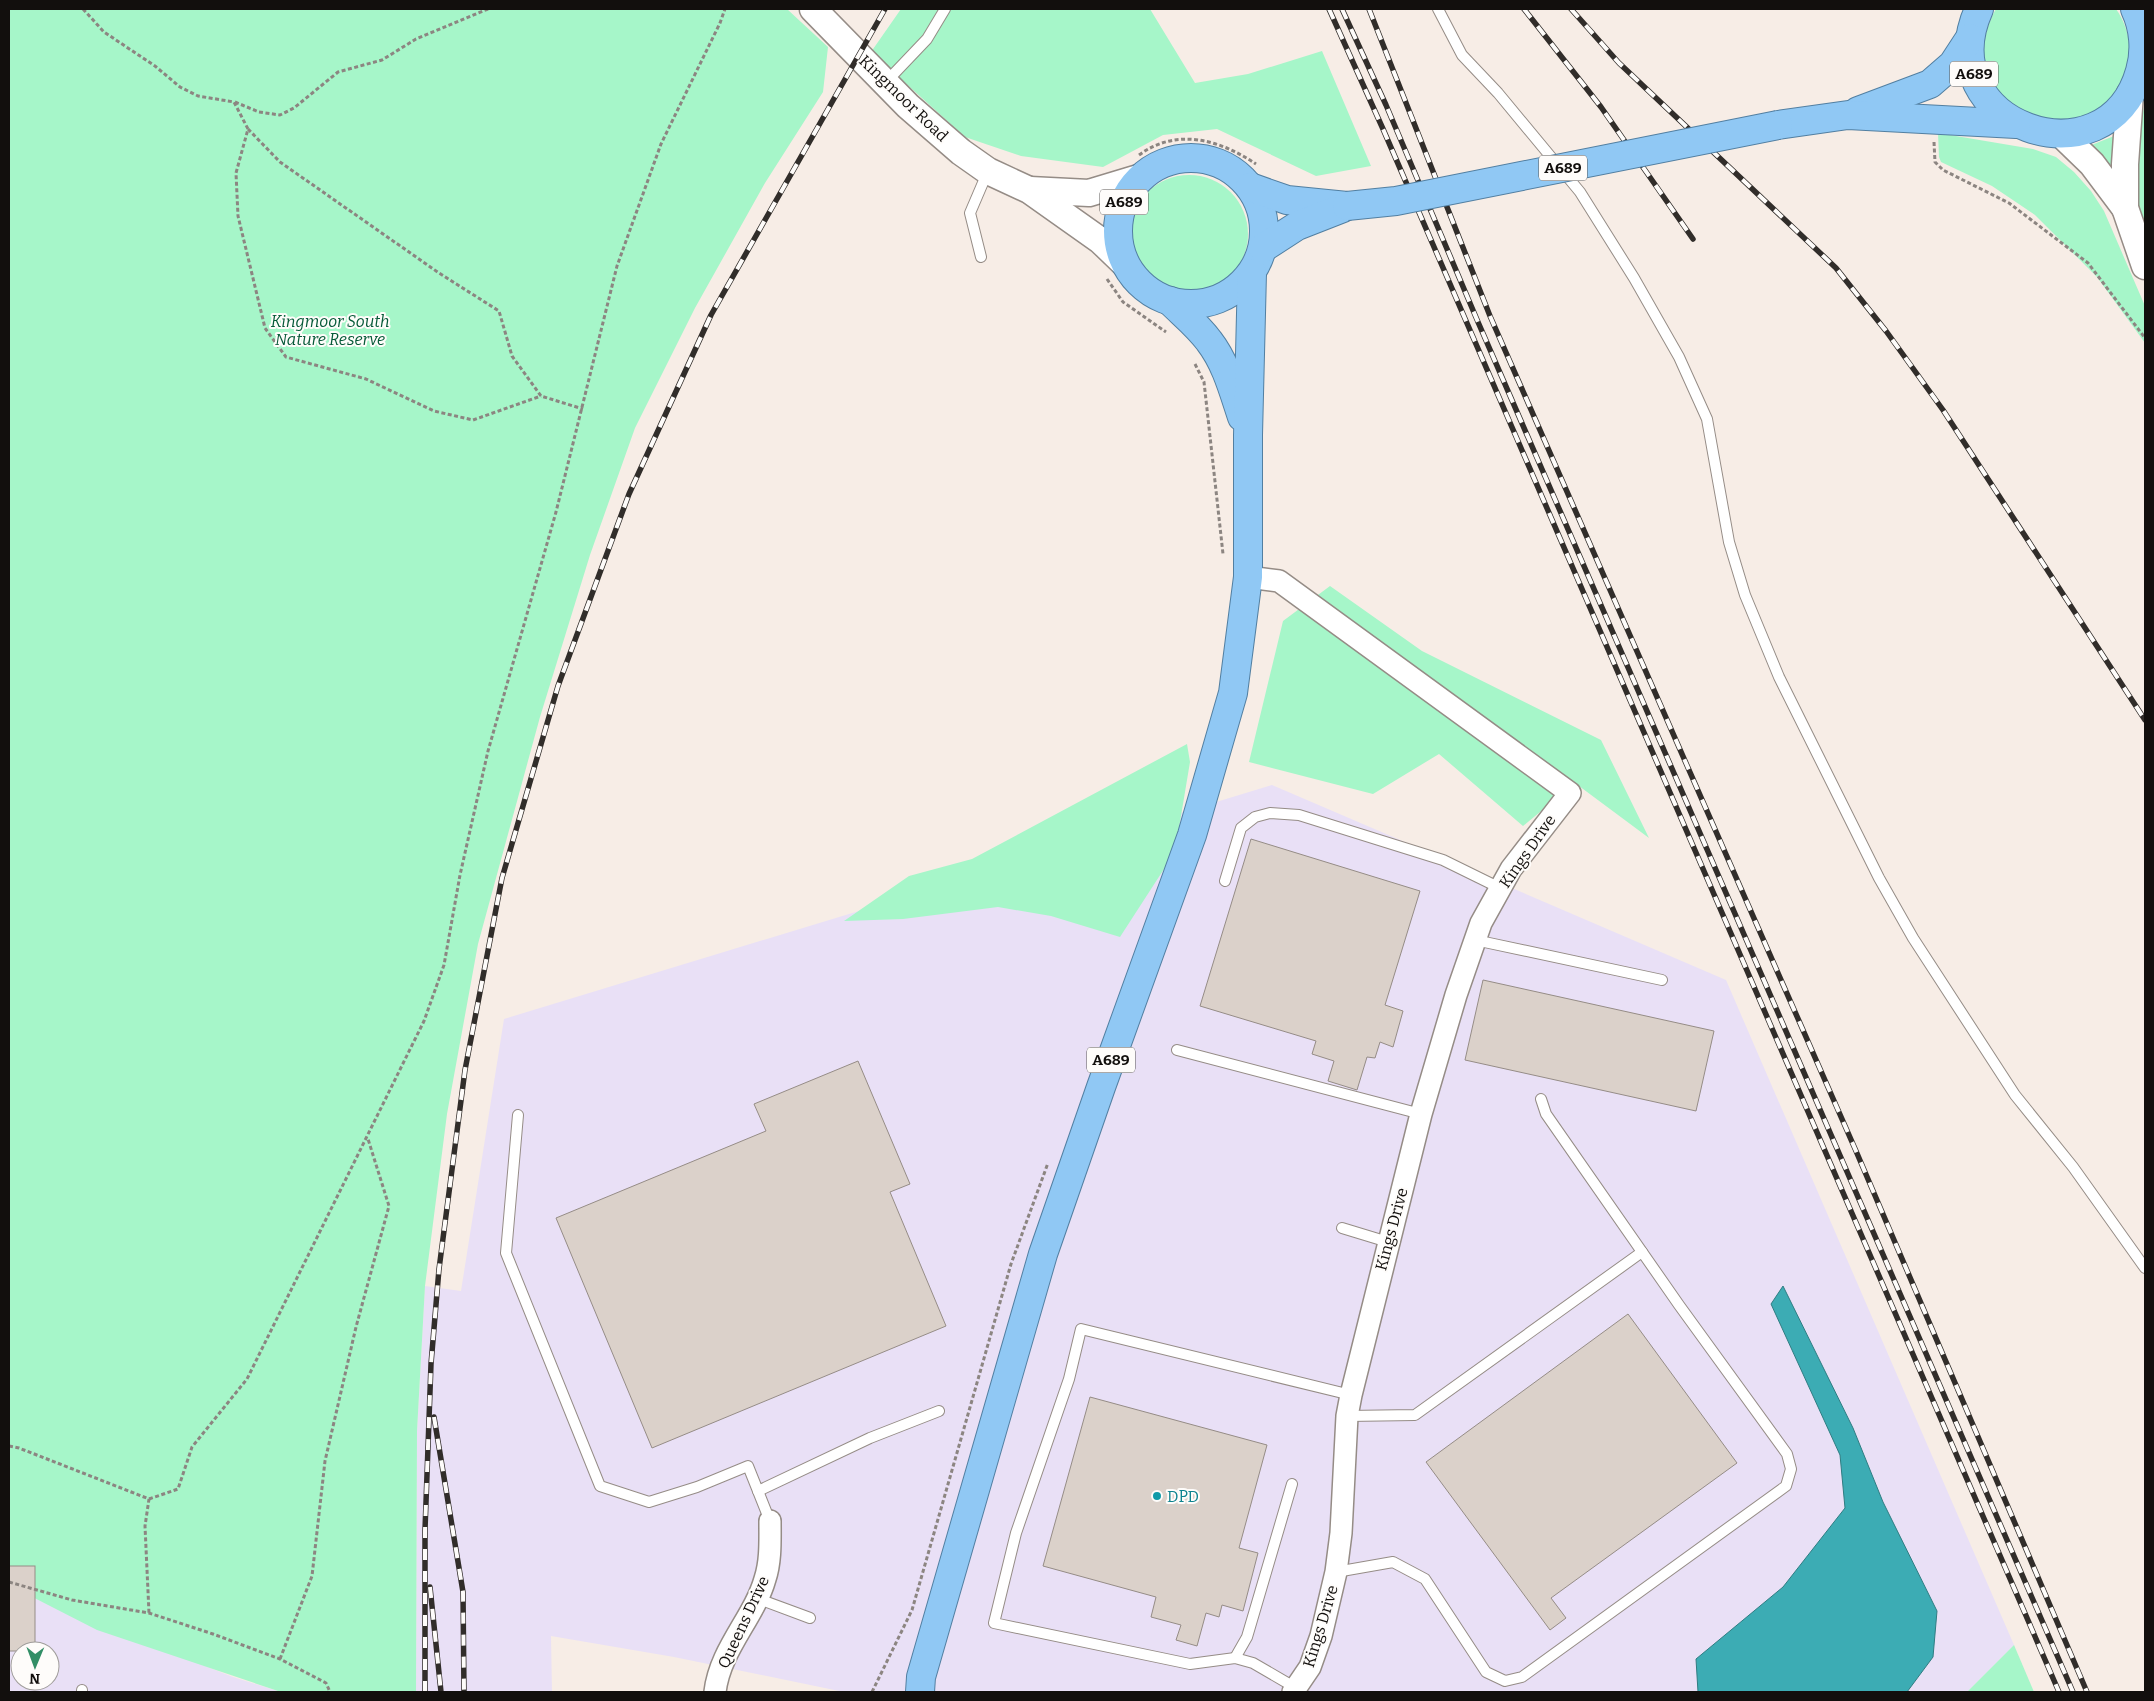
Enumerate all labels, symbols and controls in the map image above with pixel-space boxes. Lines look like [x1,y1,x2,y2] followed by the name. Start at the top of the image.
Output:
[855,51,952,146] street label: Kingmoor Road
[1950,62,1998,86] road number: A689
[1539,156,1587,180] road number: A689
[1100,190,1148,214] road number: A689
[271,312,389,349] park label: Kingmoor South Nature Reserve
[1495,811,1560,892] street label: Kings Drive
[1087,1048,1135,1072] road number: A689
[1371,1186,1412,1273] street label: Kings Drive
[1167,1487,1199,1506] place label: DPD
[1151,1490,1163,1502] marker: DPD
[714,1573,773,1671] street label: Queens Drive
[1299,1583,1342,1670] street label: Kings Drive
[10,1641,60,1691] north arrow
[29,1670,40,1687] text: N

